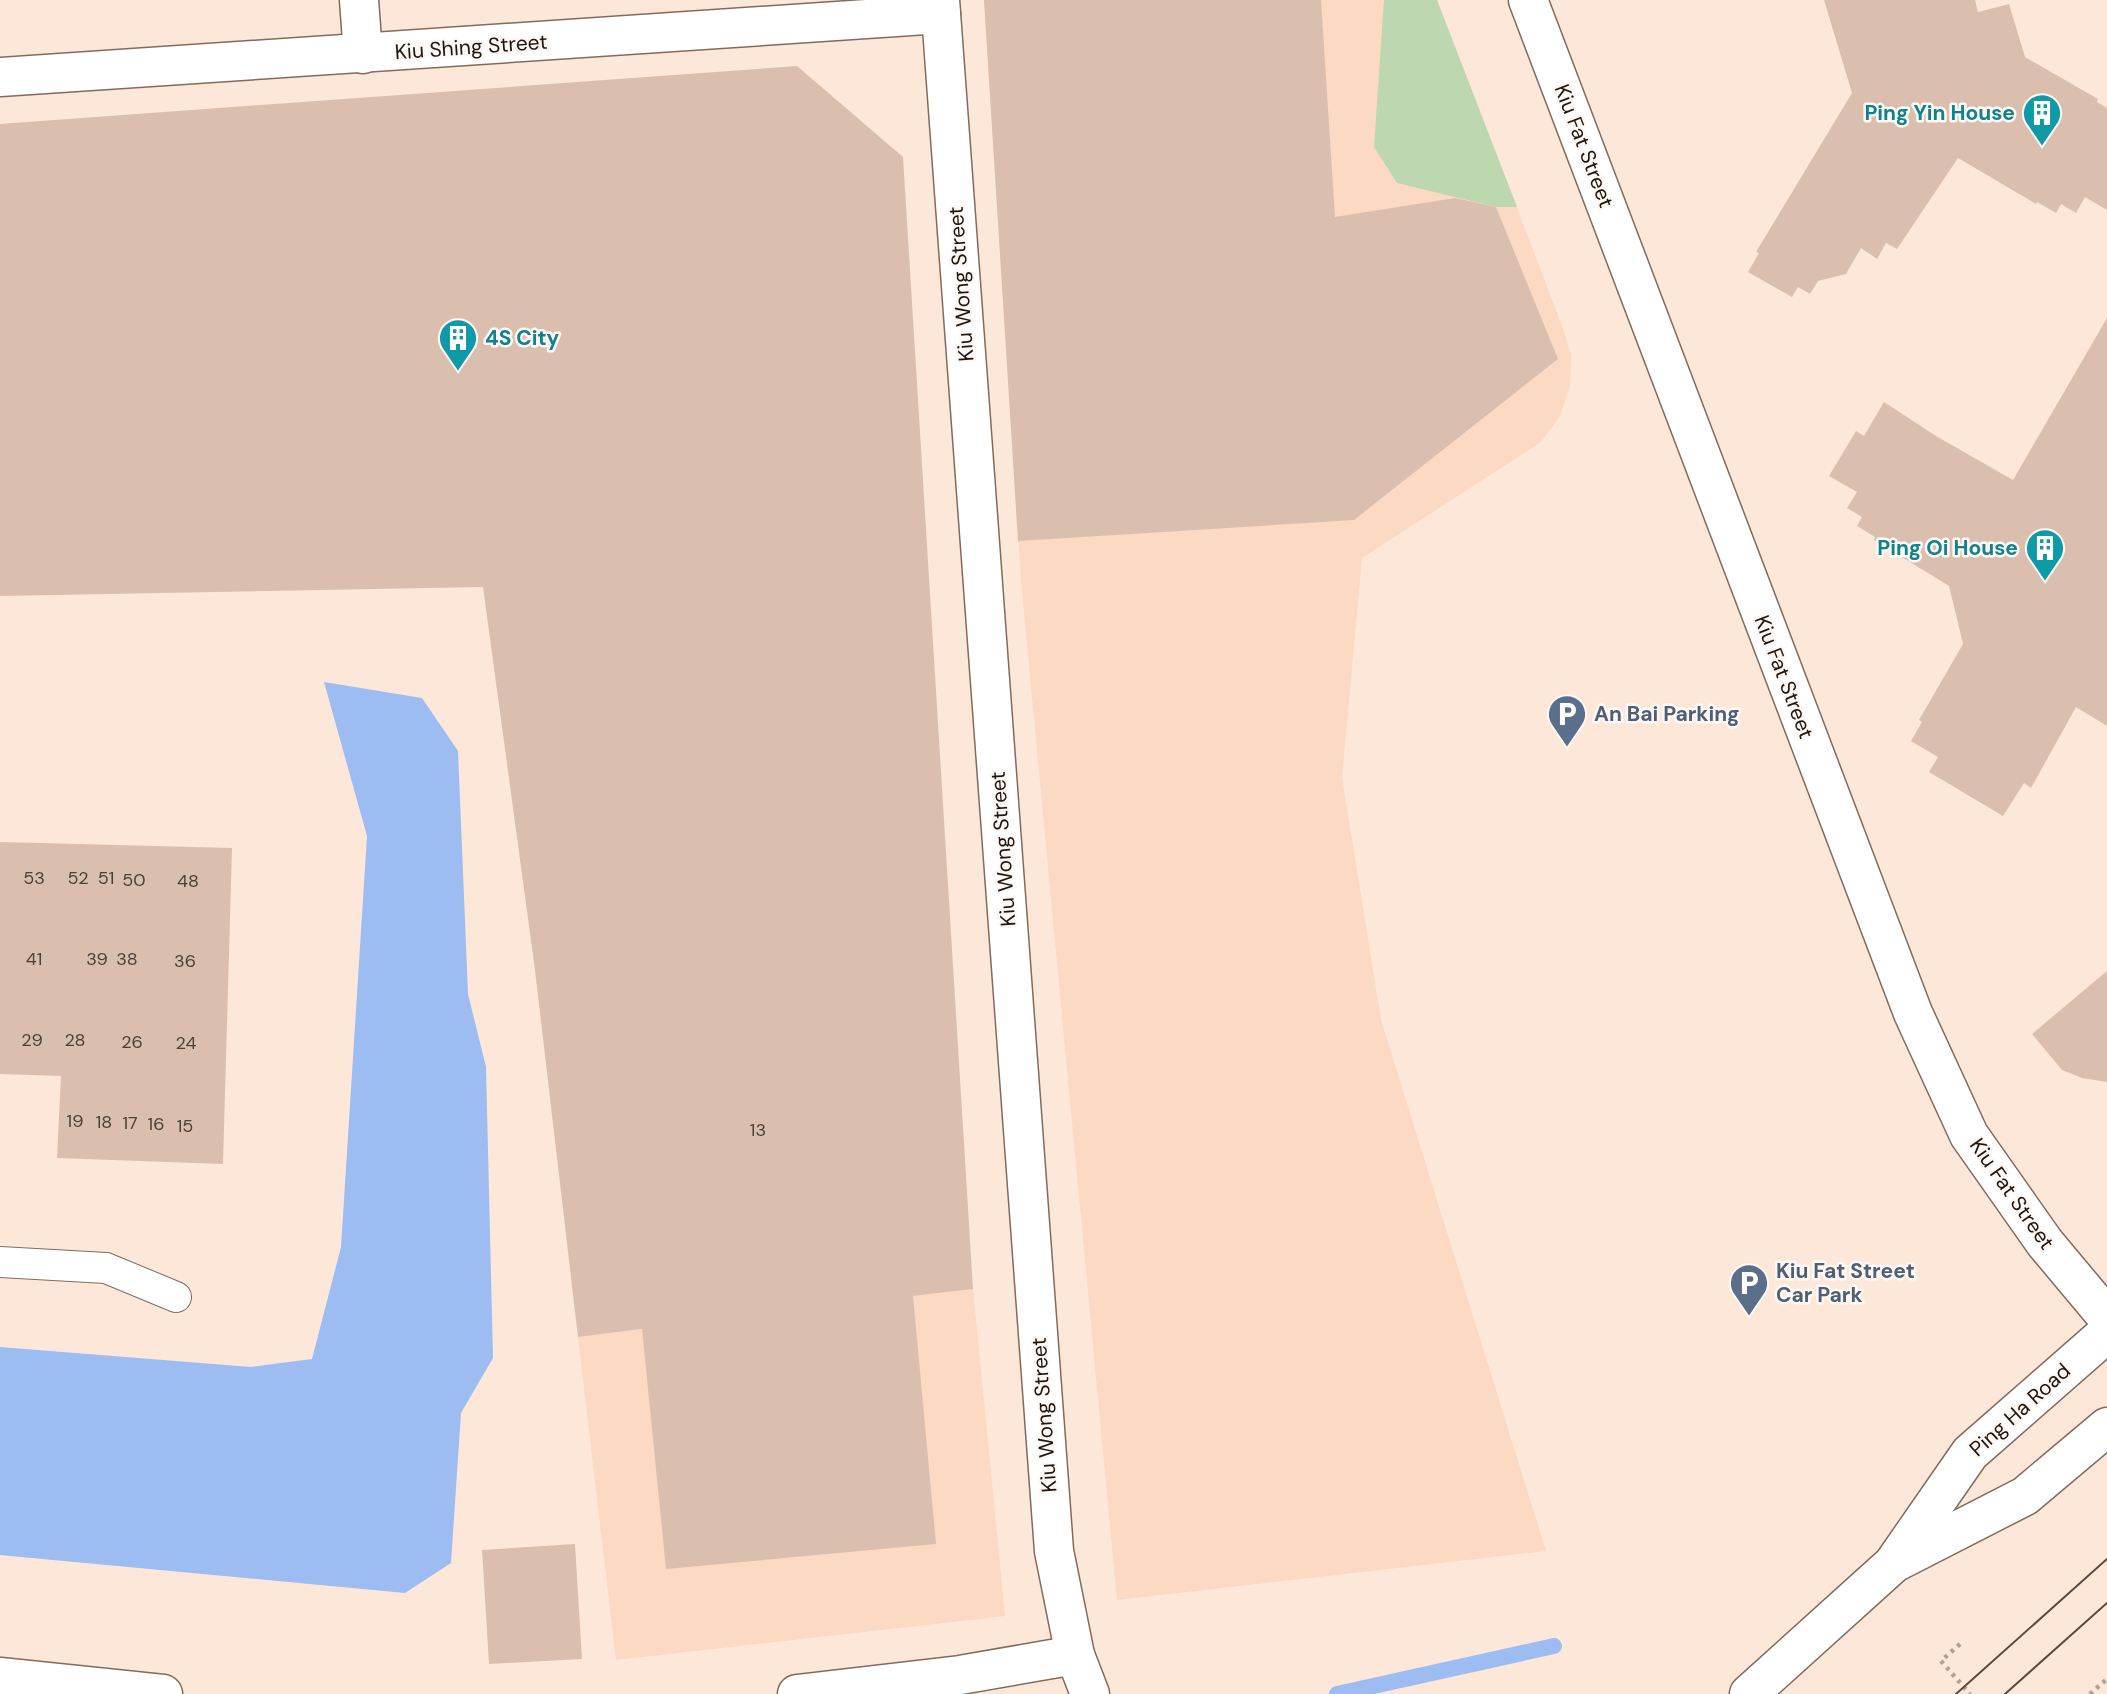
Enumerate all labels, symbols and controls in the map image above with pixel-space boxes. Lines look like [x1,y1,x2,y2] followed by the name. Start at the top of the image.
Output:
[394,28,548,66] street label: Kiu Shing Street
[1548,80,1620,212] street label: Kiu Fat Street
[2021,92,2063,147] building icon: Ping Yin House
[1864,99,2015,127] place label: Ping Yin House
[942,205,980,363] street label: Kiu Wong Street
[437,317,479,372] building icon: 4S City
[485,324,560,352] place label: 4S City
[2024,527,2066,582] building icon: Ping Oi House
[1877,534,2018,562] place label: Ping Oi House
[1748,611,1820,743] street label: Kiu Fat Street
[1546,693,1588,748] parking icon: An Bai Parking
[1594,700,1740,728] place label: An Bai Parking
[984,770,1022,928] street label: Kiu Wong Street
[23,866,45,890] house number: 53
[67,866,89,890] house number: 52
[98,866,114,890] house number: 51
[122,868,146,892] house number: 50
[177,869,199,893] house number: 48
[26,947,42,971] house number: 41
[86,947,108,971] house number: 39
[116,947,138,971] house number: 38
[174,949,196,973] house number: 36
[21,1028,43,1052] house number: 29
[64,1028,86,1052] house number: 28
[121,1030,143,1054] house number: 26
[176,1031,197,1055] house number: 24
[67,1109,83,1133] house number: 19
[96,1110,112,1134] house number: 18
[122,1111,138,1135] house number: 17
[148,1112,164,1136] house number: 16
[177,1114,193,1138] house number: 15
[750,1118,766,1142] house number: 13
[1963,1133,2061,1255] street label: Kiu Fat Street
[1776,1257,1915,1309] place label: Kiu Fat Street Car Park
[1728,1262,1770,1317] parking icon: Kiu Fat Street Car Park
[1025,1336,1063,1494] street label: Kiu Wong Street
[1964,1357,2076,1463] street label: Ping Ha Road

